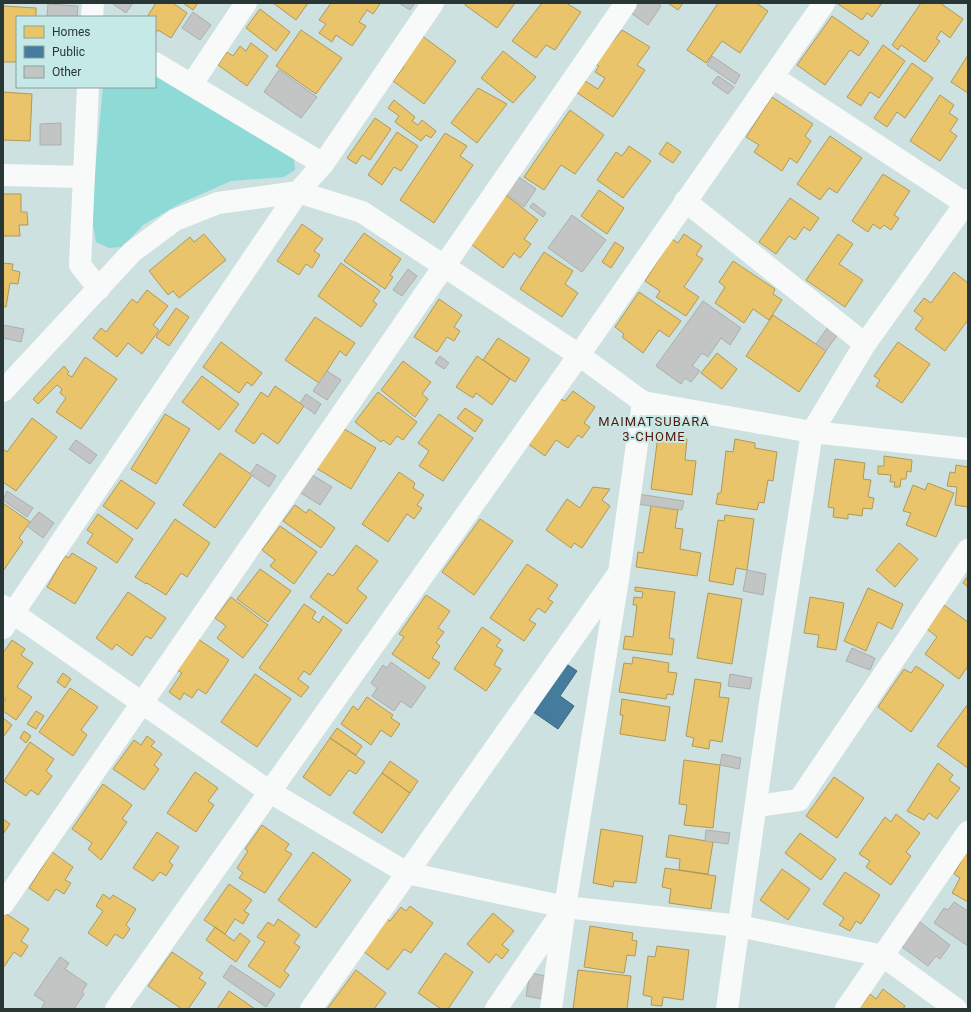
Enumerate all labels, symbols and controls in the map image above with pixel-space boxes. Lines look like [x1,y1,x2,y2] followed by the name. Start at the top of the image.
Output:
[16,16,156,88] legend
[52,25,90,39] text: Homes
[52,45,85,59] text: Public
[52,65,81,79] text: Other
[598,414,710,444] district label: MAIMATSUBARA 3-CHOME

